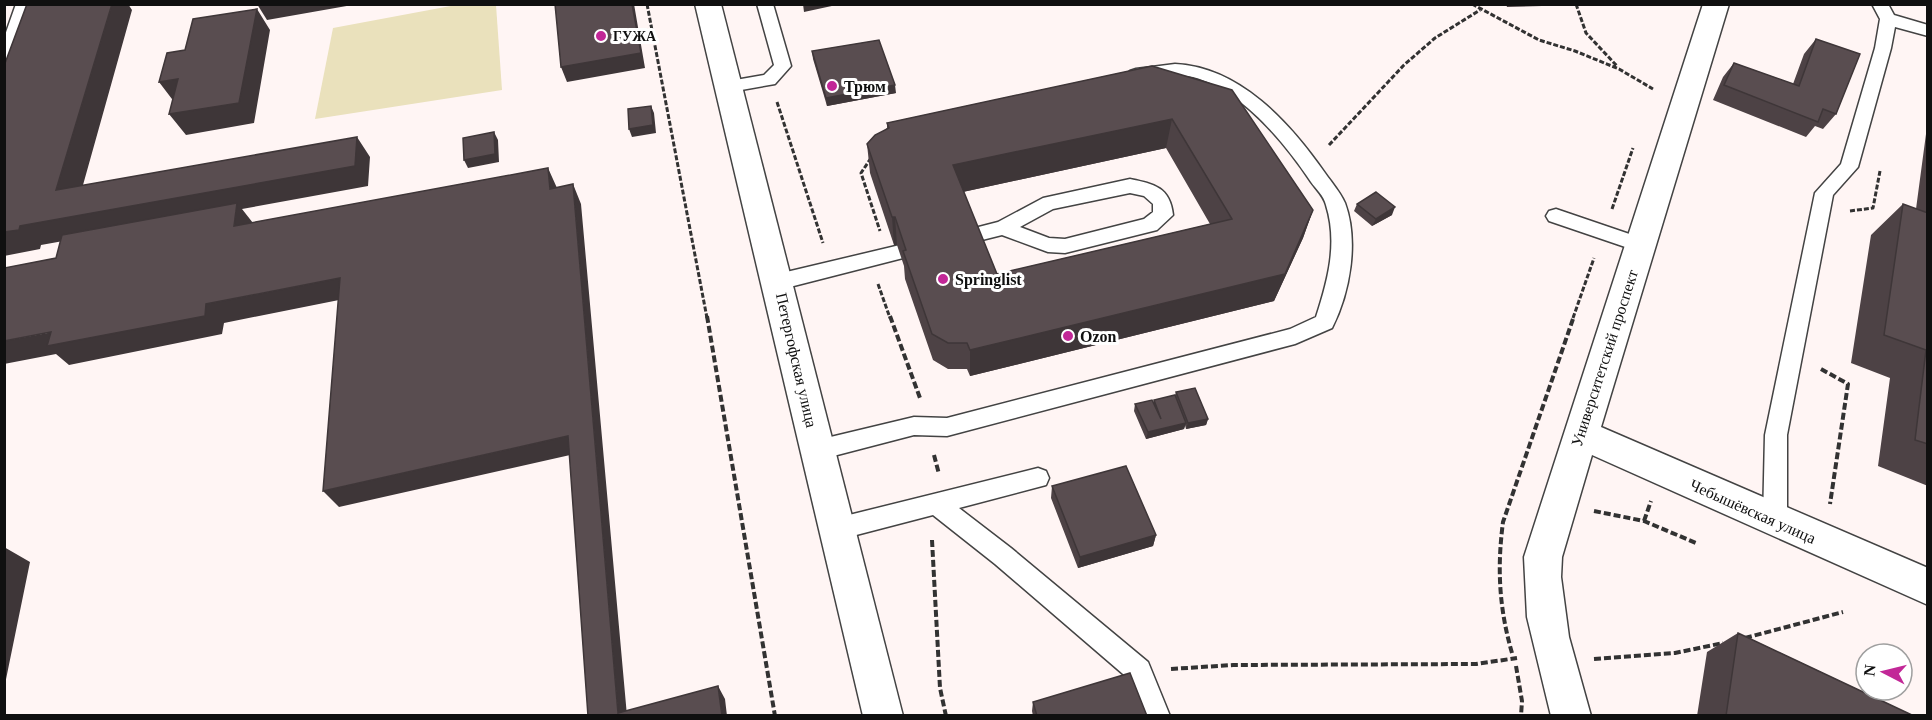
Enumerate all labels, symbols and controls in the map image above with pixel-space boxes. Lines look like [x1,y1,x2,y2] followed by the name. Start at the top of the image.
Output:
[594,29,608,43] marker: ГУЖА
[613,29,657,44] place label: ГУЖА
[844,78,886,96] place label: Трюм
[825,79,839,93] marker: Трюм
[1568,268,1642,449] street label: Университетский проспект
[955,271,1022,289] place label: Springlist
[936,272,950,286] marker: Springlist
[772,291,820,429] street label: Петергофская улица
[1080,328,1117,345] place label: Ozon
[1061,329,1075,343] marker: Ozon
[1687,476,1818,548] street label: Чебышёвская улица
[1854,642,1914,702] north arrow
[1860,663,1879,677] text: N

